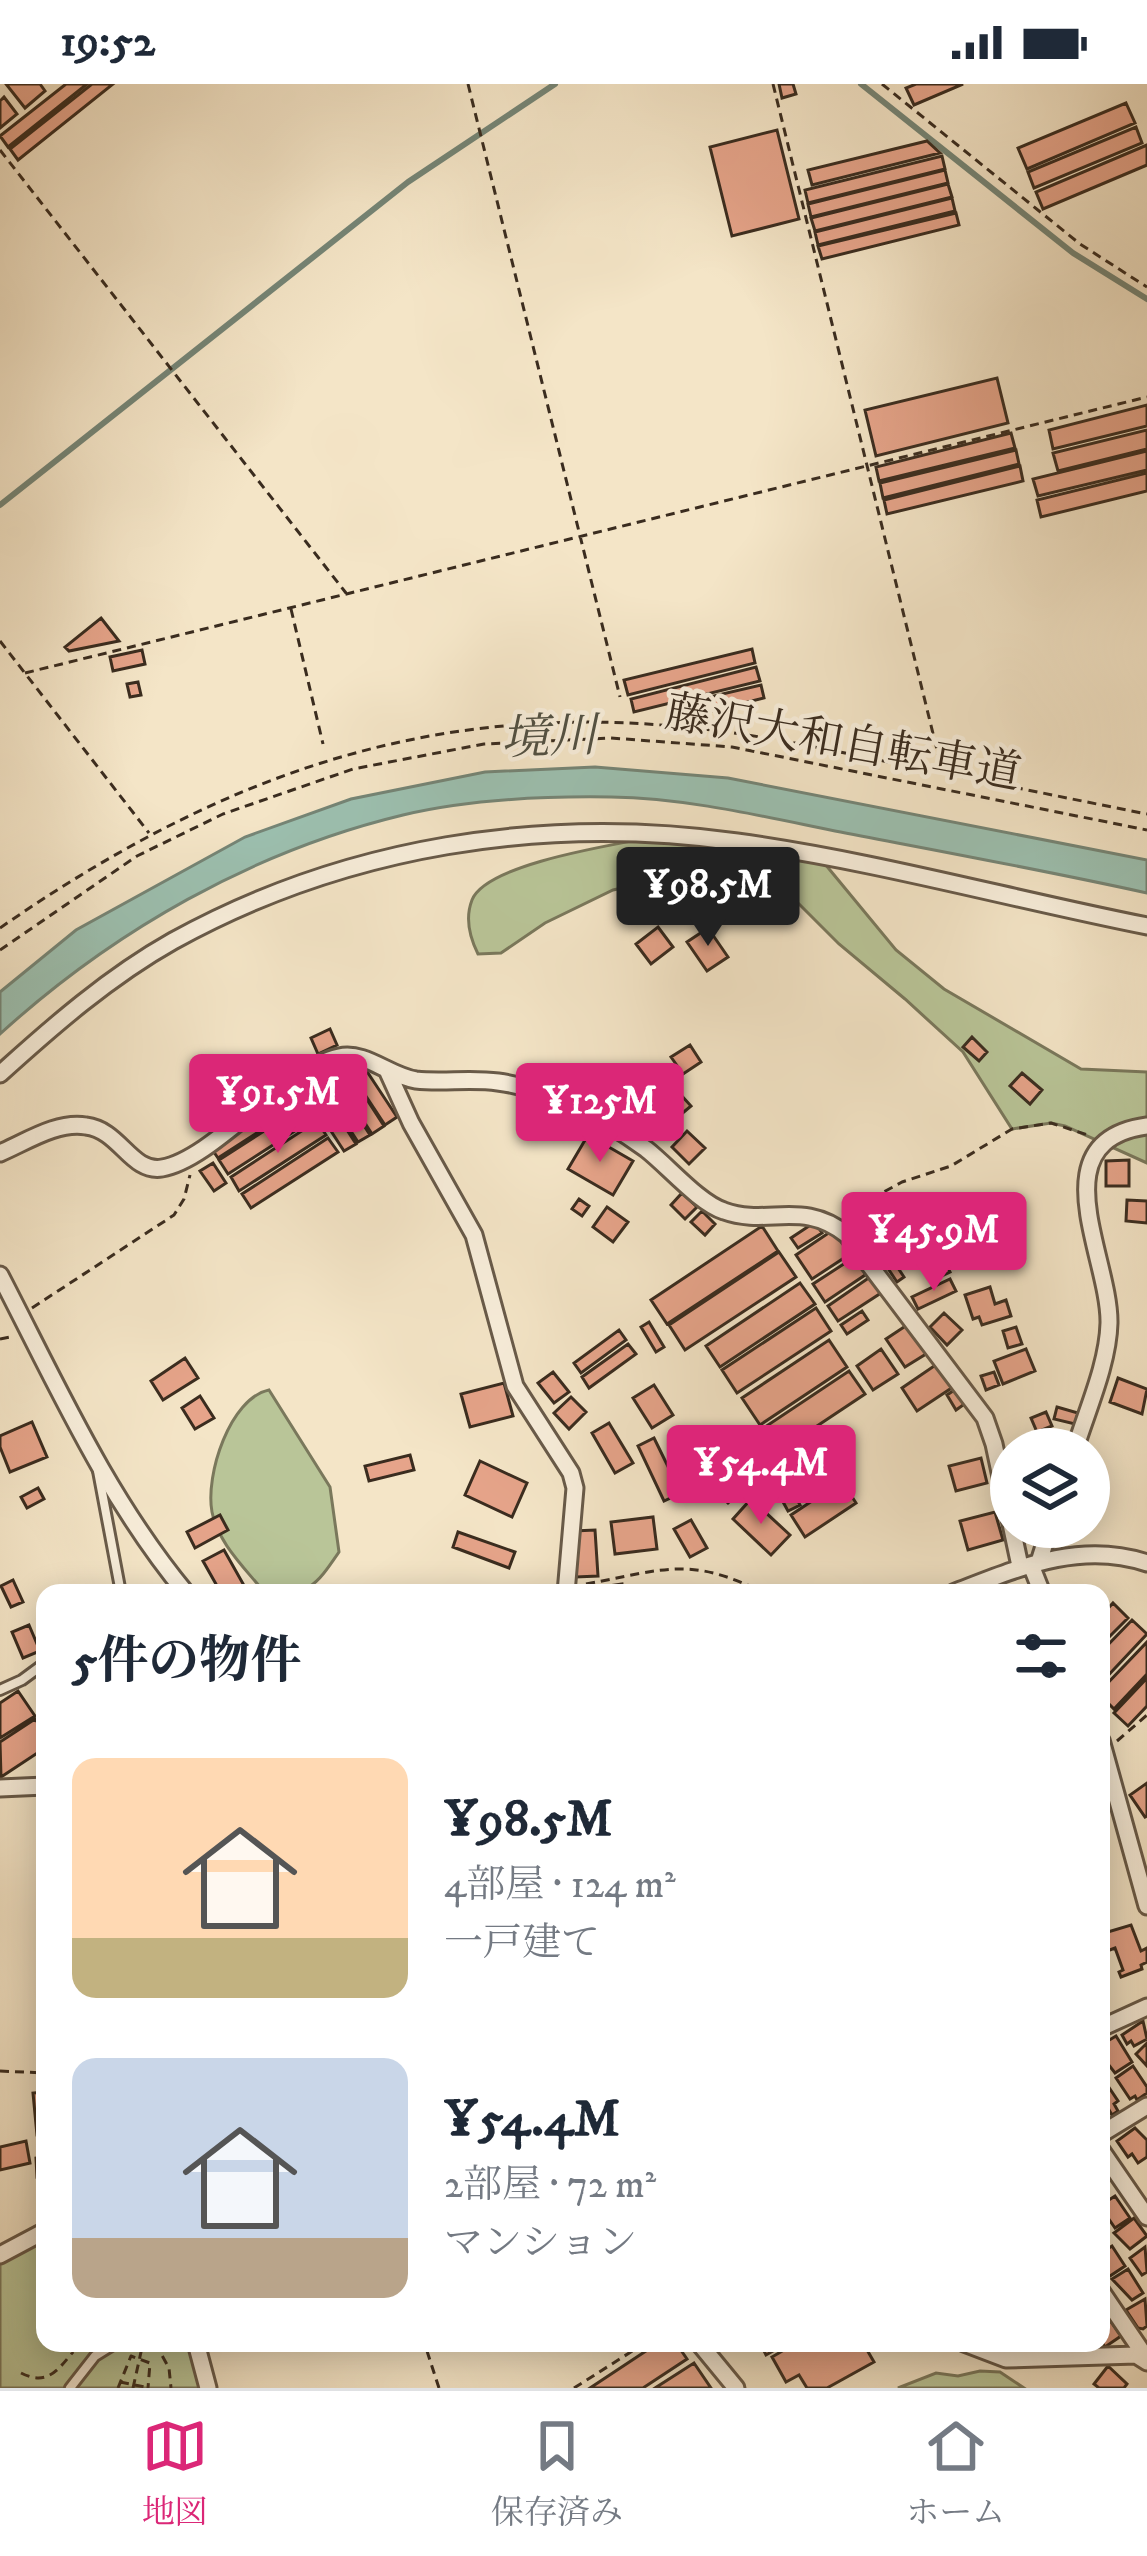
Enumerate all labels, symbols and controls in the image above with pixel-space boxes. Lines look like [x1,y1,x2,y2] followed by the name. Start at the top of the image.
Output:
[60,14,155,70] text: 19:52
[661,685,1025,803] street label: 藤沢大和自転車道
[500,706,603,770] water label: 境川
[610,847,806,949] pin: ¥98.5M
[644,861,772,910] text: ¥98.5M
[180,1054,376,1156] pin: ¥91.5M
[516,1063,684,1165] pin: ¥125M
[216,1068,340,1117] text: ¥91.5M
[543,1077,657,1126] text: ¥125M
[836,1192,1032,1294] pin: ¥45.9M
[869,1206,999,1255] text: ¥45.9M
[663,1425,859,1527] pin: ¥54.4M
[990,1428,1110,1548] map controls
[990,1428,1110,1548] button: layers
[694,1439,828,1488] text: ¥54.4M
[1008,1623,1074,1689] icon: filters
[72,1630,301,1694] text: 5件の物件
[444,1788,613,1852] text: ¥98.5M
[168,1806,312,1950] icon: home
[444,1861,676,1910] text: 4部屋 · 124 m²
[444,1919,600,1968] text: 一戸建て
[444,2088,620,2152] text: ¥54.4M
[168,2106,312,2250] icon: home
[444,2161,656,2210] text: 2部屋 · 72 m²
[444,2219,637,2268] text: マンション
[142,2413,208,2534] tab: 地図
[491,2413,623,2534] tab: 保存済み
[906,2413,1005,2534] tab: ホーム

